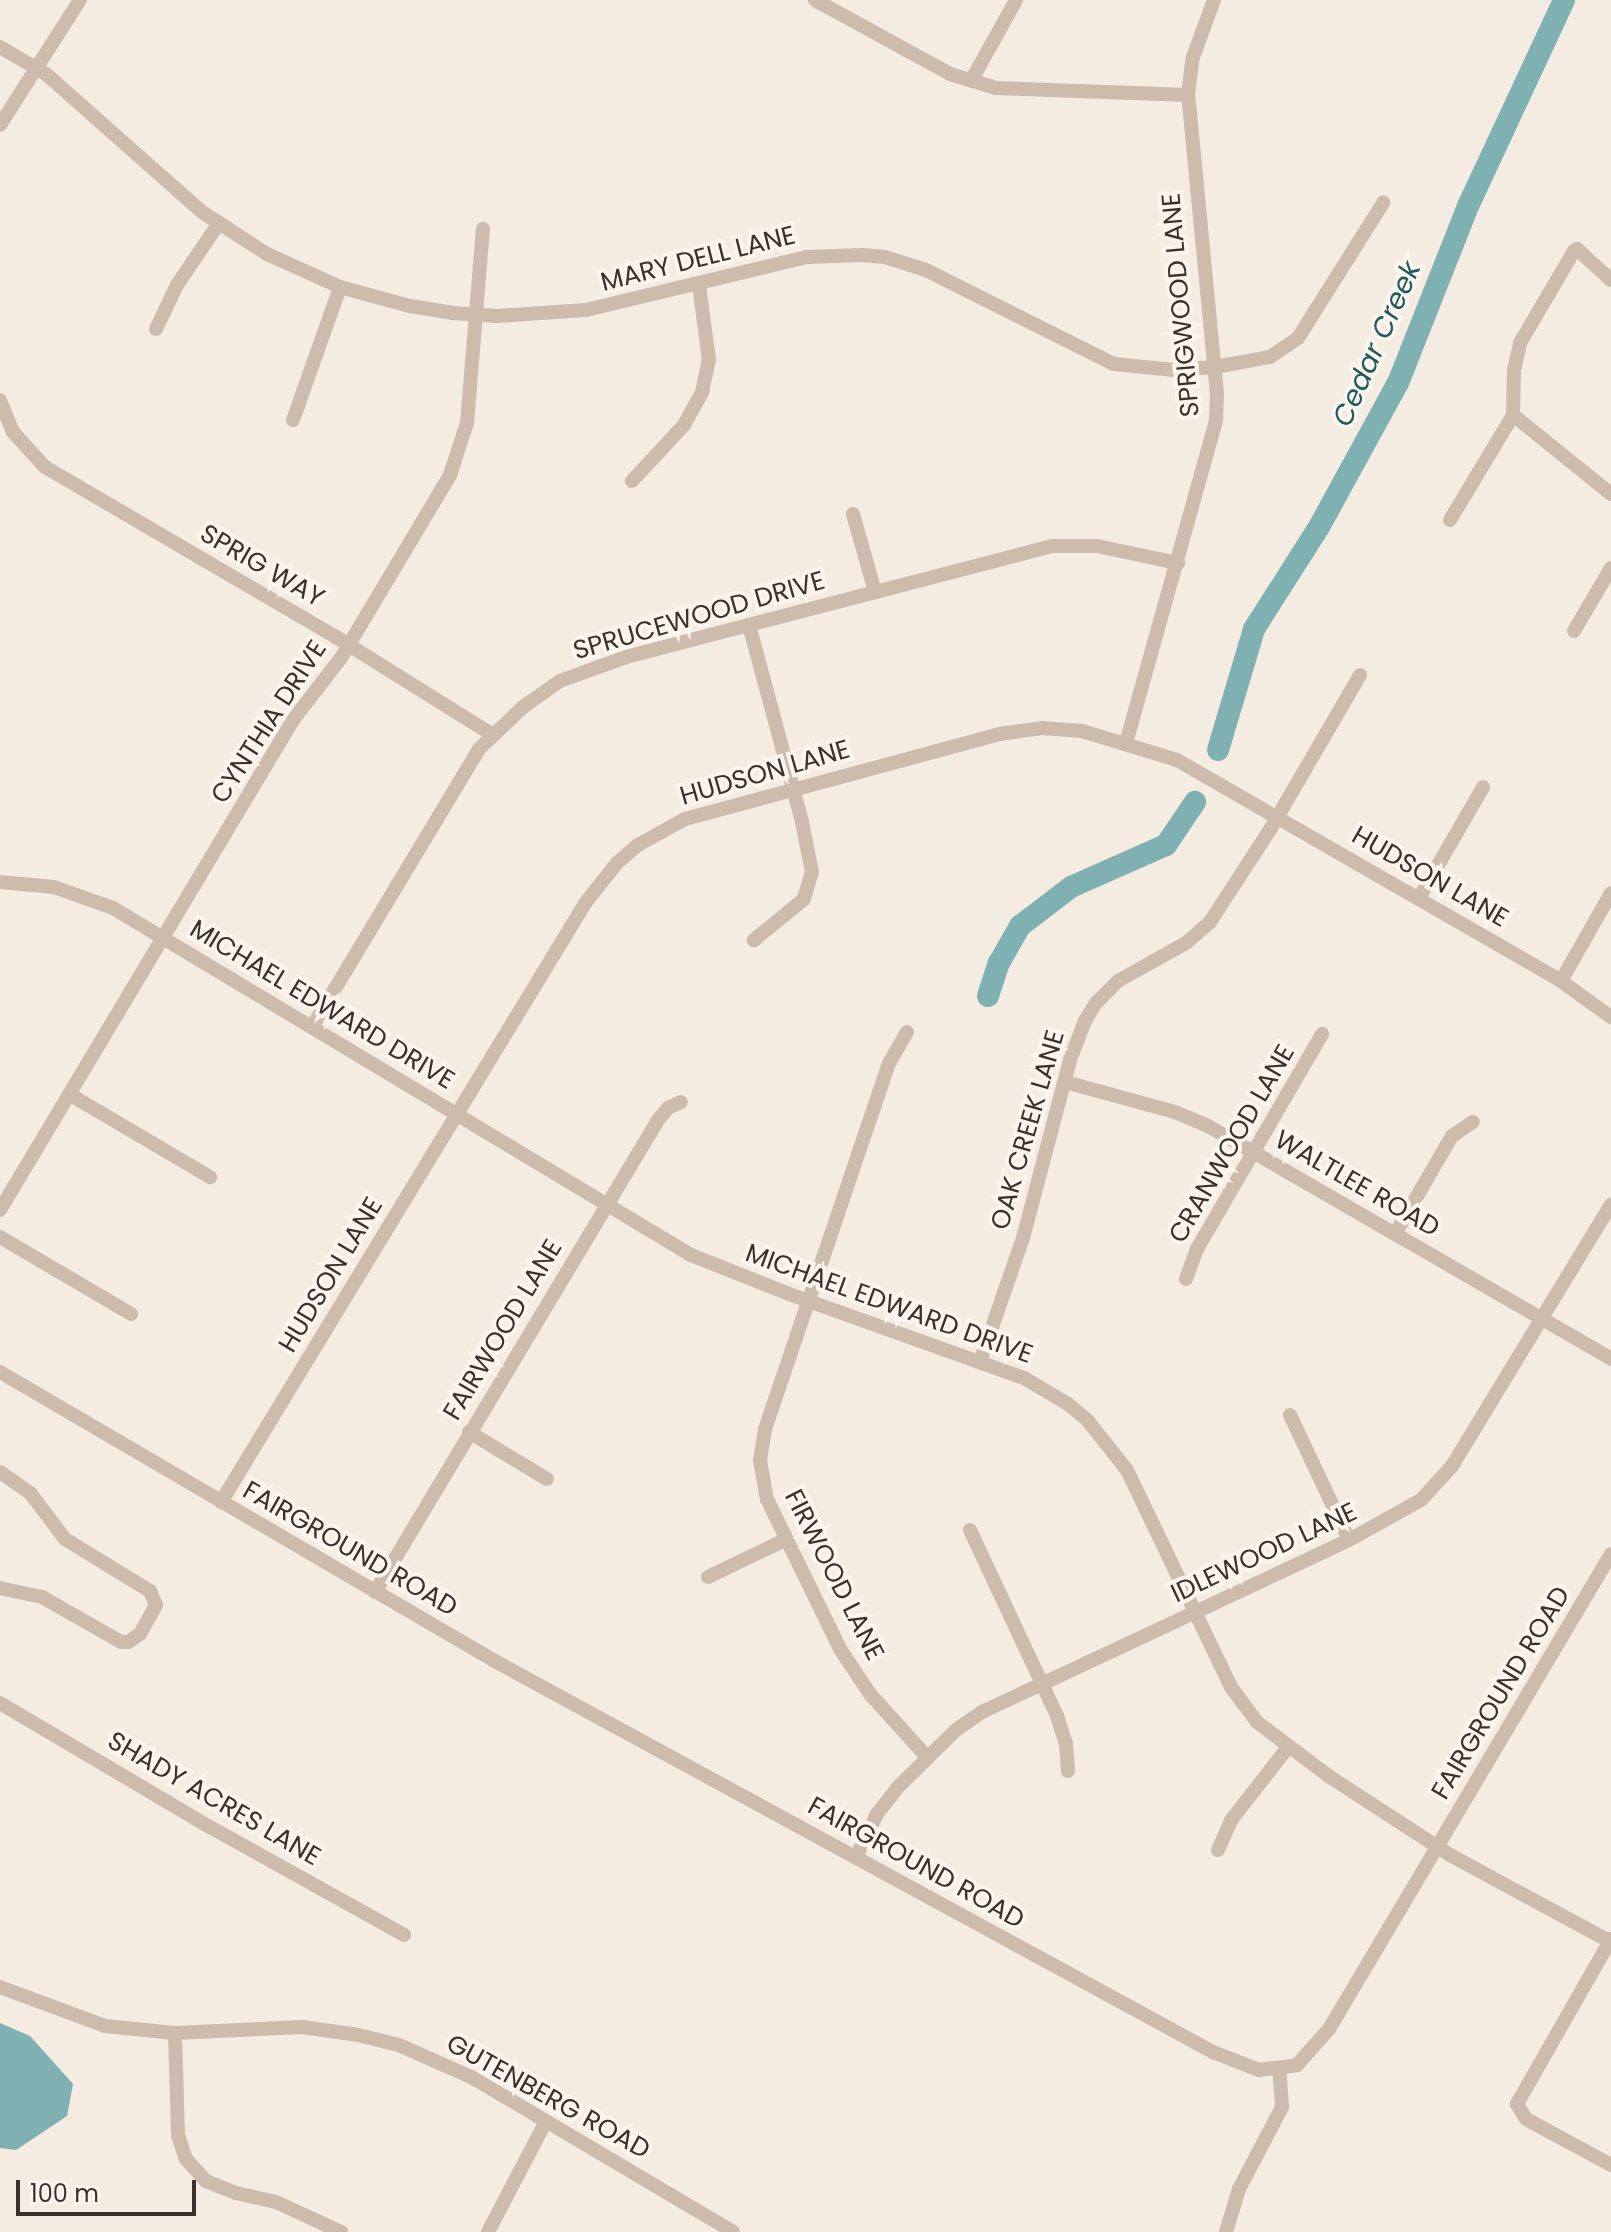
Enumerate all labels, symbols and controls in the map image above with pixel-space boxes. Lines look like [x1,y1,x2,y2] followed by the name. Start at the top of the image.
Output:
[1156,192,1206,418] street label: SPRIGWOOD LANE
[598,220,798,298] street label: MARY DELL LANE
[1326,256,1428,432] water label: Cedar Creek
[195,518,329,614] street label: SPRIG WAY
[570,565,828,667] street label: SPRUCEWOOD DRIVE
[205,635,333,809] street label: CYNTHIA DRIVE
[676,734,854,812] street label: HUDSON LANE
[1346,820,1514,934] street label: HUDSON LANE
[184,914,460,1096] street label: MICHAEL EDWARD DRIVE
[985,1027,1071,1233] street label: OAK CREEK LANE
[1163,1039,1301,1249] street label: CRANWOOD LANE
[1269,1124,1445,1244] street label: WALTLEE ROAD
[273,1192,389,1358] street label: HUDSON LANE
[437,1234,569,1426] street label: FAIRWOOD LANE
[741,1238,1037,1370] street label: MICHAEL EDWARD DRIVE
[237,1475,463,1623] street label: FAIRGROUND ROAD
[778,1484,890,1666] street label: FIRWOOD LANE
[1166,1496,1362,1610] street label: IDLEWOOD LANE
[1425,1581,1577,1805] street label: FAIRGROUND ROAD
[102,1725,326,1873] street label: SHADY ACRES LANE
[802,1791,1030,1935] street label: FAIRGROUND ROAD
[441,2028,655,2166] street label: GUTENBERG ROAD
[20,2164,200,2214] scale bar
[30,2177,99,2210] text: 100 m

